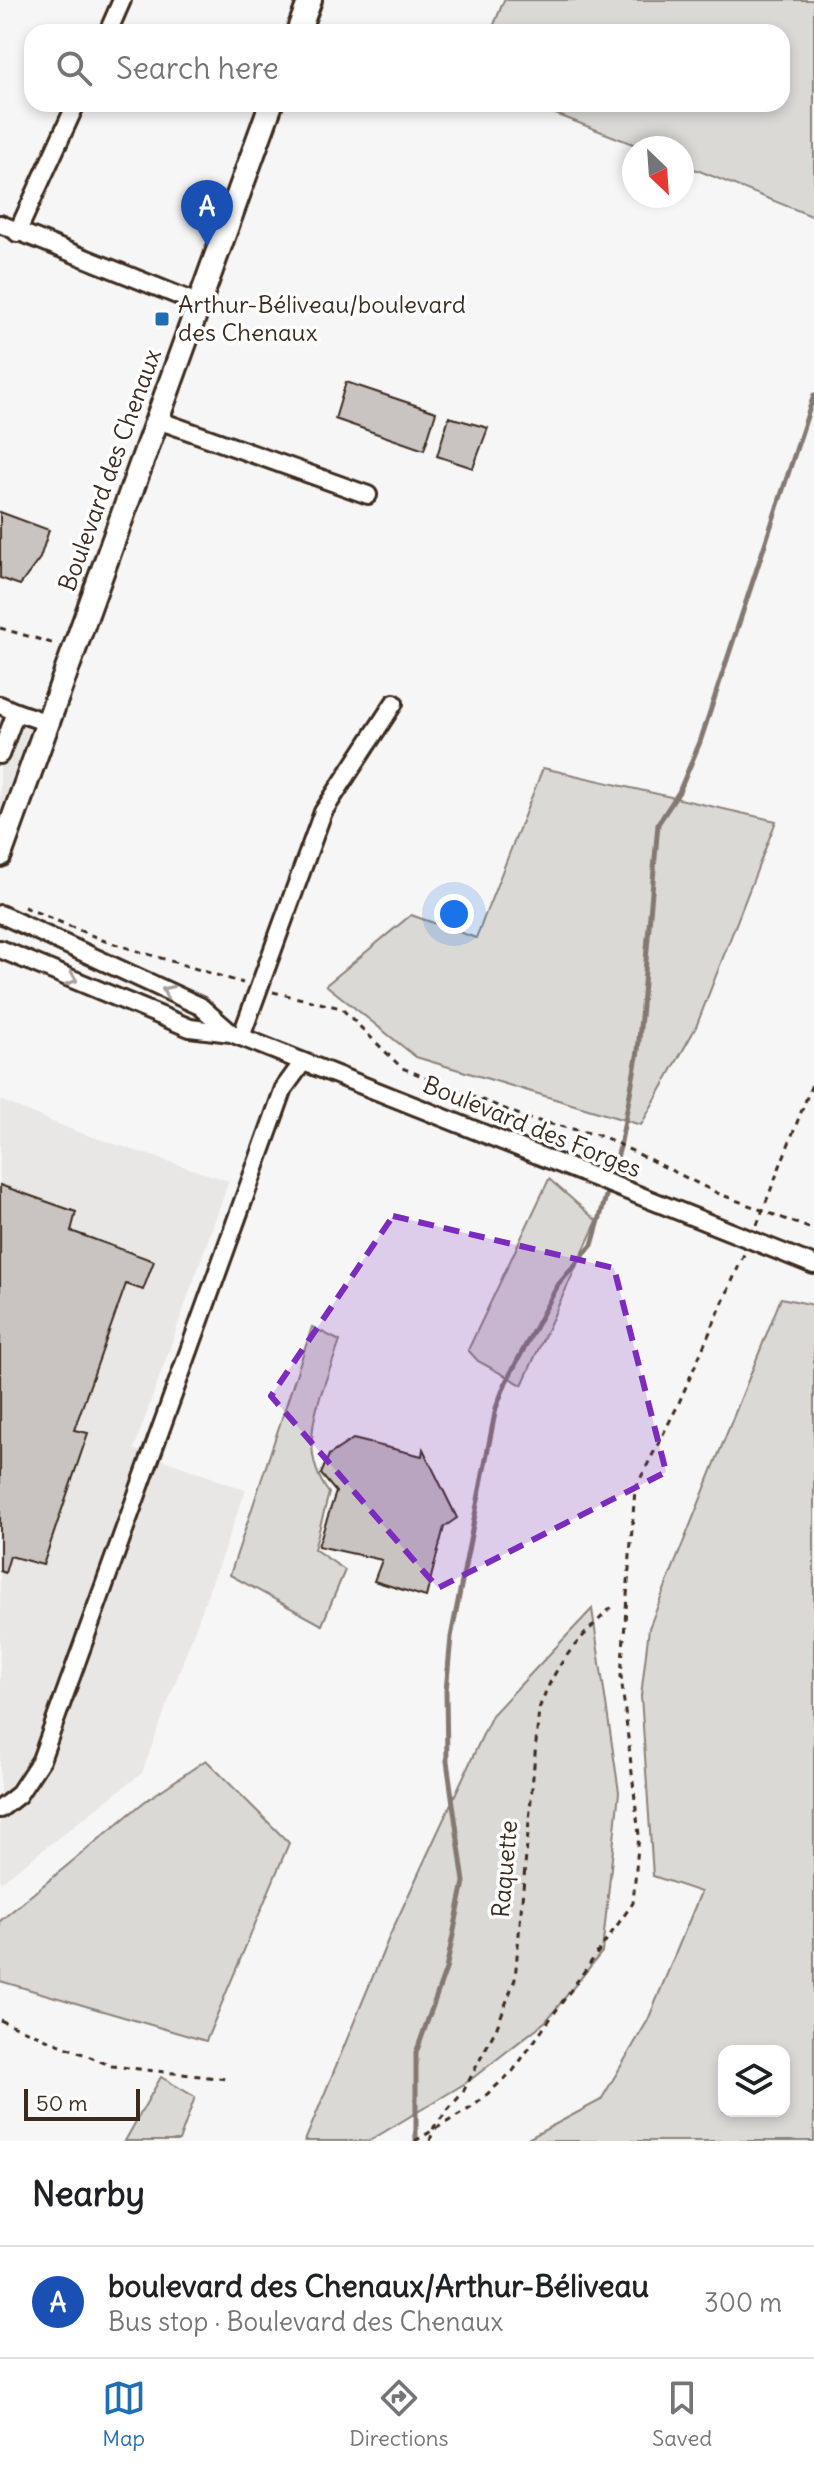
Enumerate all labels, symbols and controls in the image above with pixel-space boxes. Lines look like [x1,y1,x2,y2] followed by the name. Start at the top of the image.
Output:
[24,24,790,112] search box
[52,46,96,90] icon: search
[116,49,279,87] text: Search here
[622,136,694,208] north arrow
[181,180,233,246] pin: A
[178,289,466,347] place label: Arthur-Béliveau/boulevard des Chenaux
[153,310,171,328] marker: Arthur-Béliveau/boulevard des Chenaux
[51,344,167,595] street label: Boulevard des Chenaux
[434,894,474,934] your location
[64,970,78,986] one-way arrow
[161,985,175,1001] one-way arrow
[419,1069,646,1184] street label: Boulevard des Forges
[485,1819,523,1919] street label: Raquette
[718,2045,790,2117] map controls
[718,2045,790,2117] button: layers
[24,2085,140,2121] scale bar
[36,2089,88,2117] text: 50 m
[32,2172,145,2215] text: Nearby
[108,2267,649,2305] text: boulevard des Chenaux/Arthur-Béliveau
[50,2286,66,2319] text: A
[704,2286,782,2319] text: 300 m
[108,2305,503,2338] text: Bus stop · Boulevard des Chenaux
[102,2376,146,2452] tab: Map
[349,2376,449,2452] tab: Directions
[652,2376,712,2452] tab: Saved

